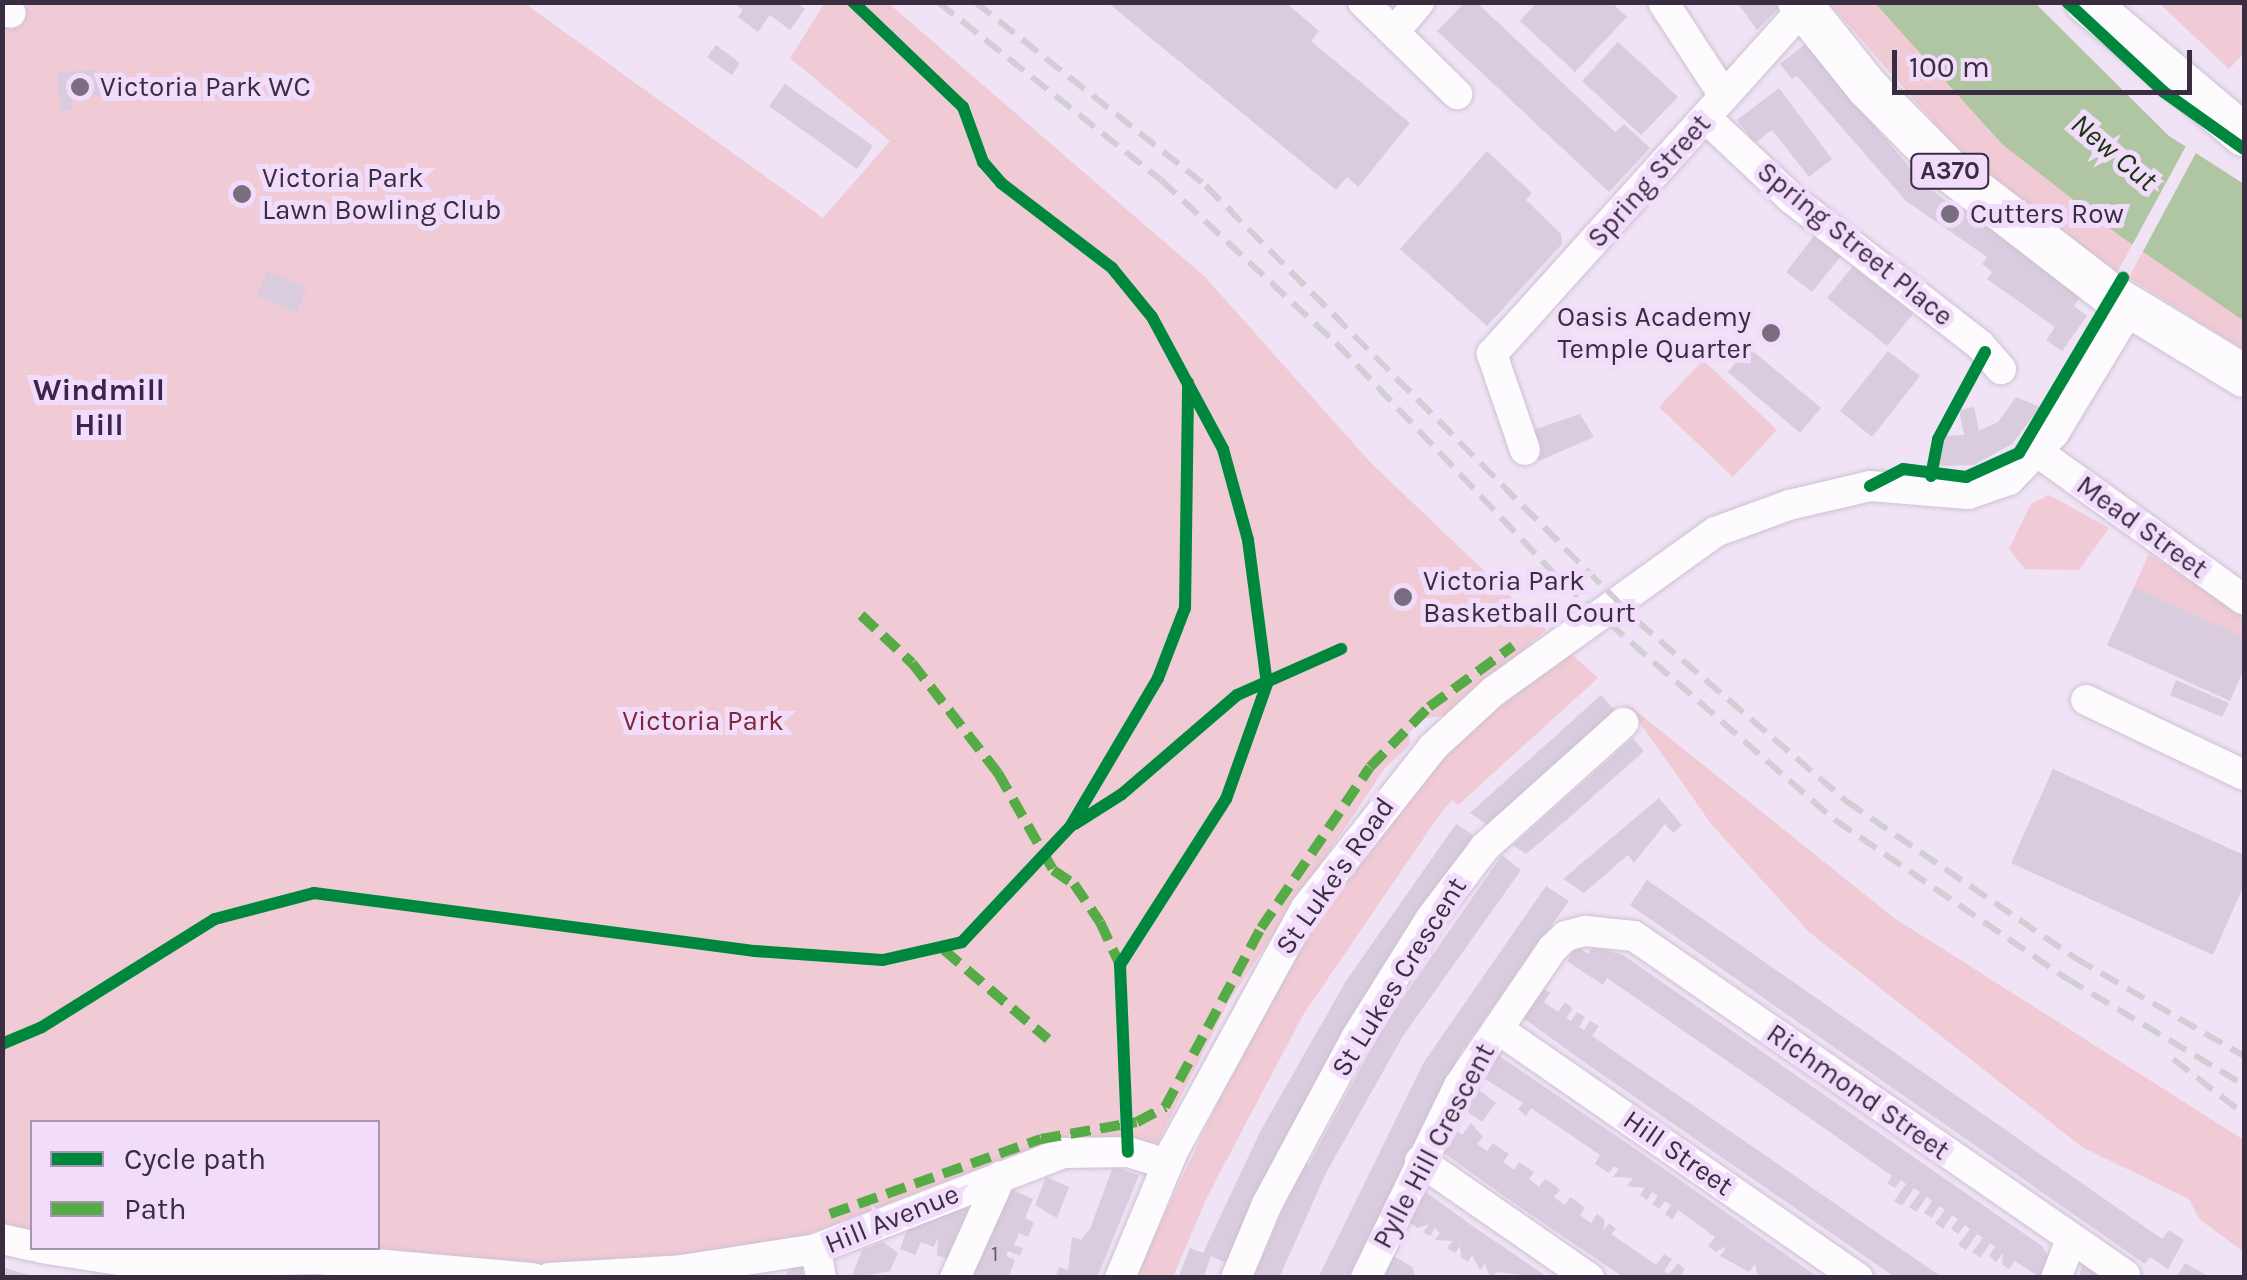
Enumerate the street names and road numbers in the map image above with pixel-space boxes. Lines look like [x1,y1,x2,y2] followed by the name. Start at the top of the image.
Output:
[1580,107,1718,255] street label: Spring Street
[1910,151,1990,191] road number: A370
[1750,155,1960,333] street label: Spring Street Place
[2070,468,2214,586] street label: Mead Street
[1268,791,1402,961] street label: St Luke's Road
[1324,871,1474,1083] street label: St Lukes Crescent
[1760,1016,1956,1168] street label: Richmond Street
[1366,1038,1502,1254] street label: Pylle Hill Crescent
[1617,1103,1739,1203] street label: Hill Street
[820,1177,964,1261] street label: Hill Avenue

